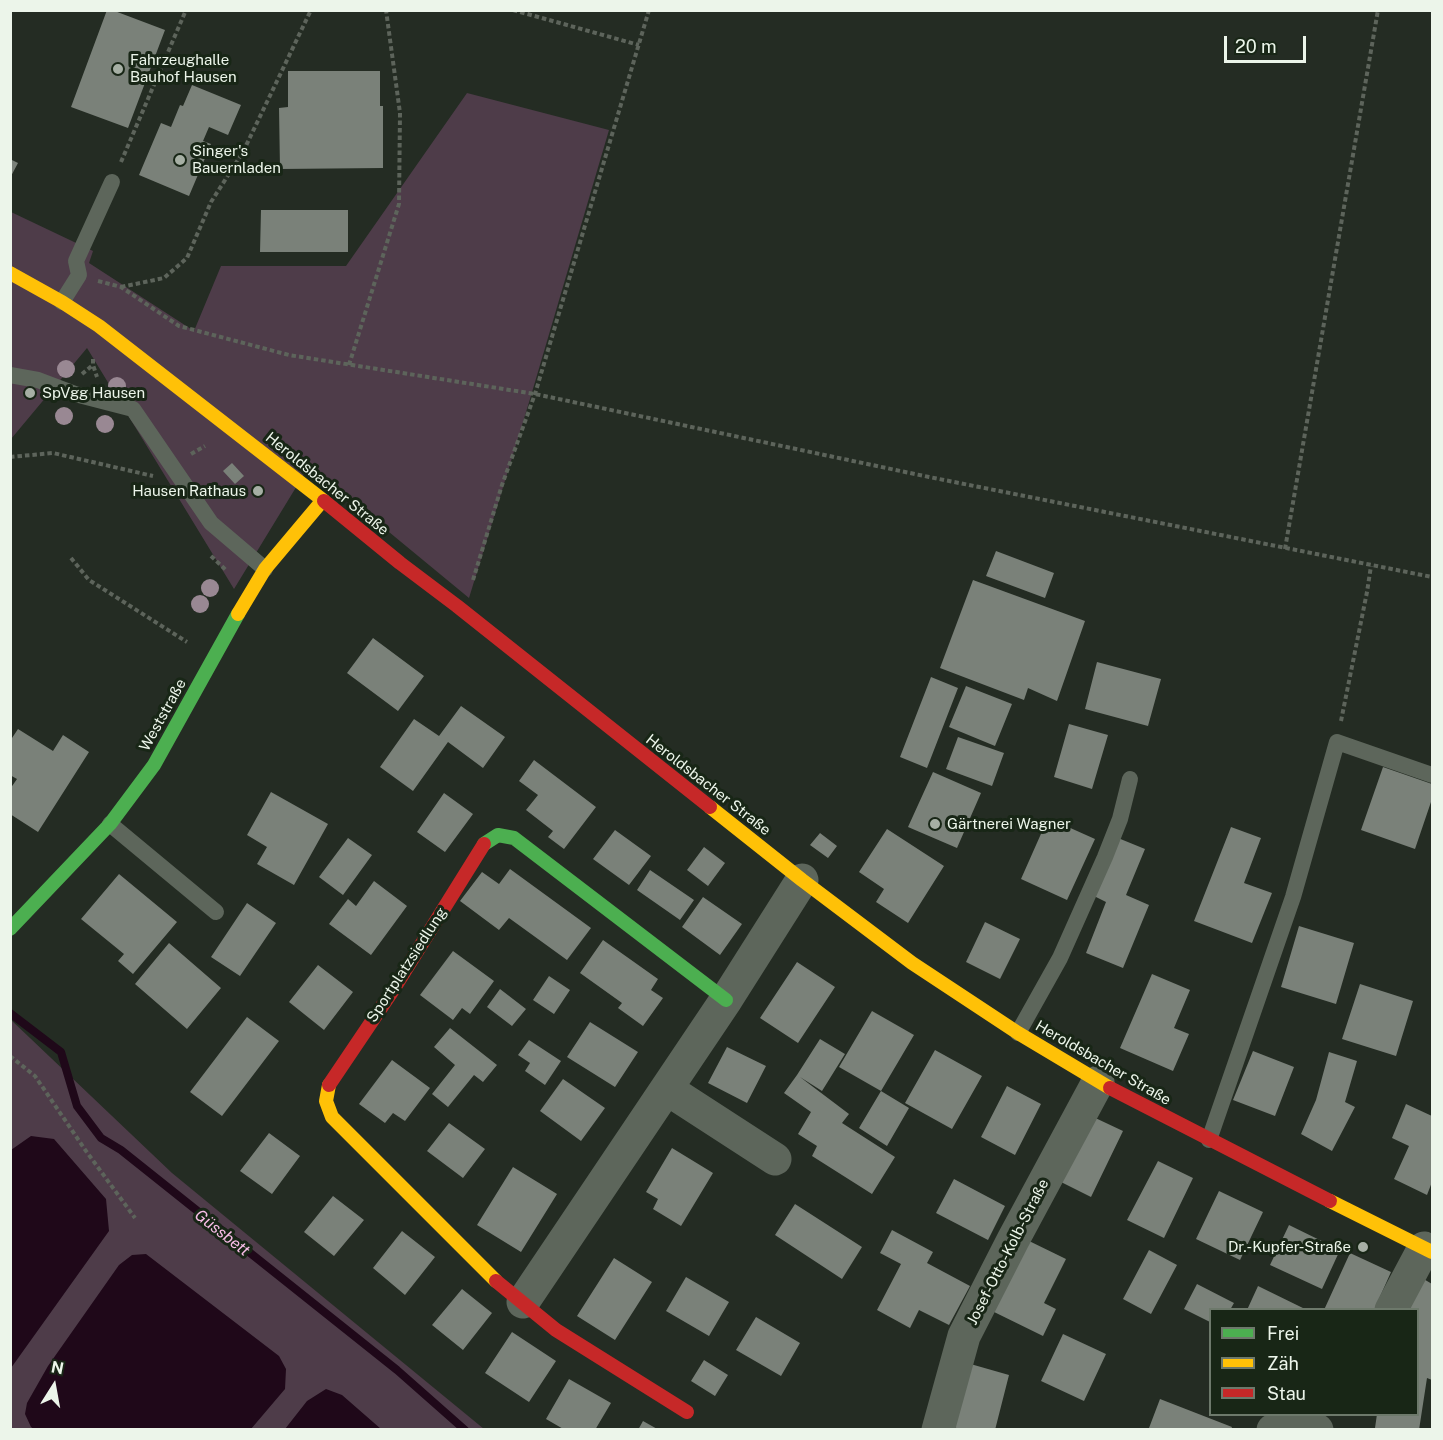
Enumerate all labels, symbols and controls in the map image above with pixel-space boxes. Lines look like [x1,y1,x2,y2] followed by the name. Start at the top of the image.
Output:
[1227,24,1310,62] scale bar
[1235,36,1277,57] text: 20 m
[130,51,237,86] place label: Fahrzeughalle Bauhof Hausen
[111,62,125,76] marker: Fahrzeughalle Bauhof Hausen
[192,142,281,177] place label: Singer's Bauernladen
[173,153,187,167] marker: Singer's Bauernladen
[42,384,145,402] place label: SpVgg Hausen
[23,386,37,400] marker: SpVgg Hausen
[262,429,392,539] street label: Heroldsbacher Straße
[132,482,246,500] place label: Hausen Rathaus
[251,484,265,498] marker: Hausen Rathaus
[136,676,190,754] street label: Weststraße
[642,731,774,839] street label: Heroldsbacher Straße
[947,815,1071,833] place label: Gärtnerei Wagner
[928,817,942,831] marker: Gärtnerei Wagner
[363,904,451,1026] street label: Sportplatzsiedlung
[1032,1017,1174,1109] street label: Heroldsbacher Straße
[963,1176,1053,1328] street label: Josef-Otto-Kolb-Straße
[191,1206,253,1260] water label: Güssbett
[1228,1238,1351,1256] place label: Dr.-Kupfer-Straße
[1356,1240,1370,1254] marker: Dr.-Kupfer-Straße
[1209,1308,1419,1416] legend
[1267,1323,1299,1344] text: Frei
[1267,1353,1299,1374] text: Zäh
[24,1356,84,1416] north arrow
[50,1357,65,1378] text: N
[1267,1383,1306,1404] text: Stau

